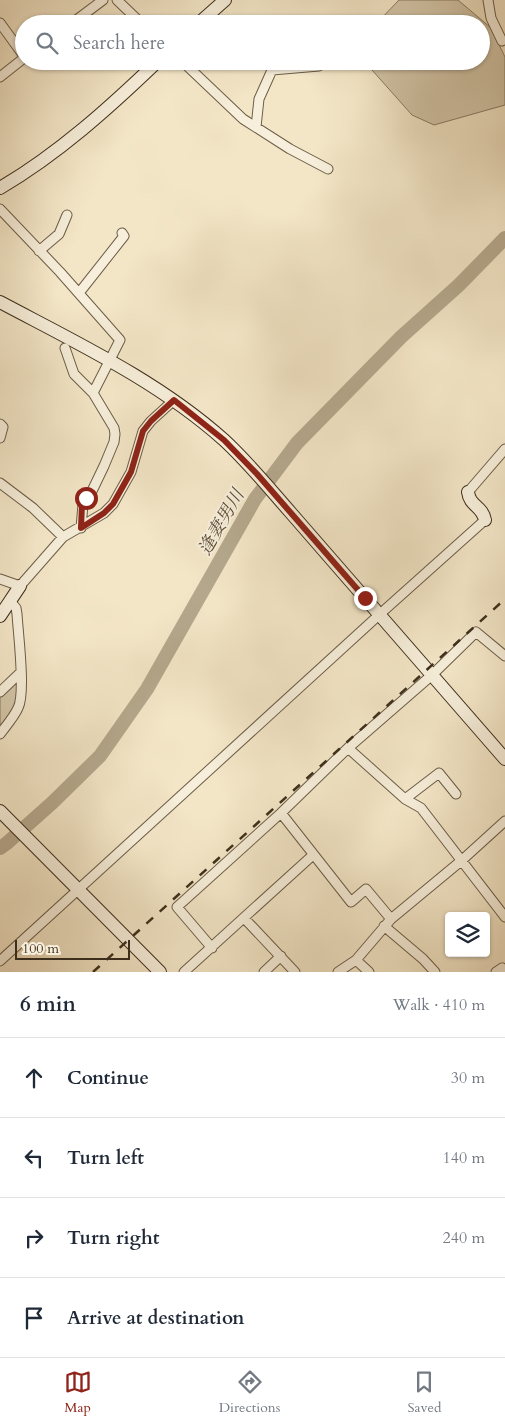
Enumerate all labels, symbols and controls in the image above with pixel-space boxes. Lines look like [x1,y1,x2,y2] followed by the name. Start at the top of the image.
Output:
[15,15,490,70] search box
[33,29,61,57] icon: search
[73,30,165,56] text: Search here
[193,483,251,560] water label: 逢妻男川
[75,487,98,510] route start
[354,587,377,610] route end
[445,912,490,957] map controls
[445,912,490,957] button: layers
[15,937,130,960] scale bar
[22,939,59,958] text: 100 m
[20,990,76,1019] text: 6 min
[393,994,485,1016] text: Walk · 410 m
[20,1064,48,1092] icon: ahead
[67,1065,149,1091] text: Continue
[451,1067,485,1089] text: 30 m
[20,1144,48,1172] icon: left
[67,1145,144,1171] text: Turn left
[443,1147,485,1169] text: 140 m
[20,1224,48,1252] icon: right
[67,1225,159,1251] text: Turn right
[443,1227,485,1249] text: 240 m
[20,1304,48,1332] icon: arrive
[67,1305,244,1331] text: Arrive at destination
[64,1368,92,1417] tab: Map
[219,1368,280,1417] tab: Directions
[407,1368,441,1417] tab: Saved

